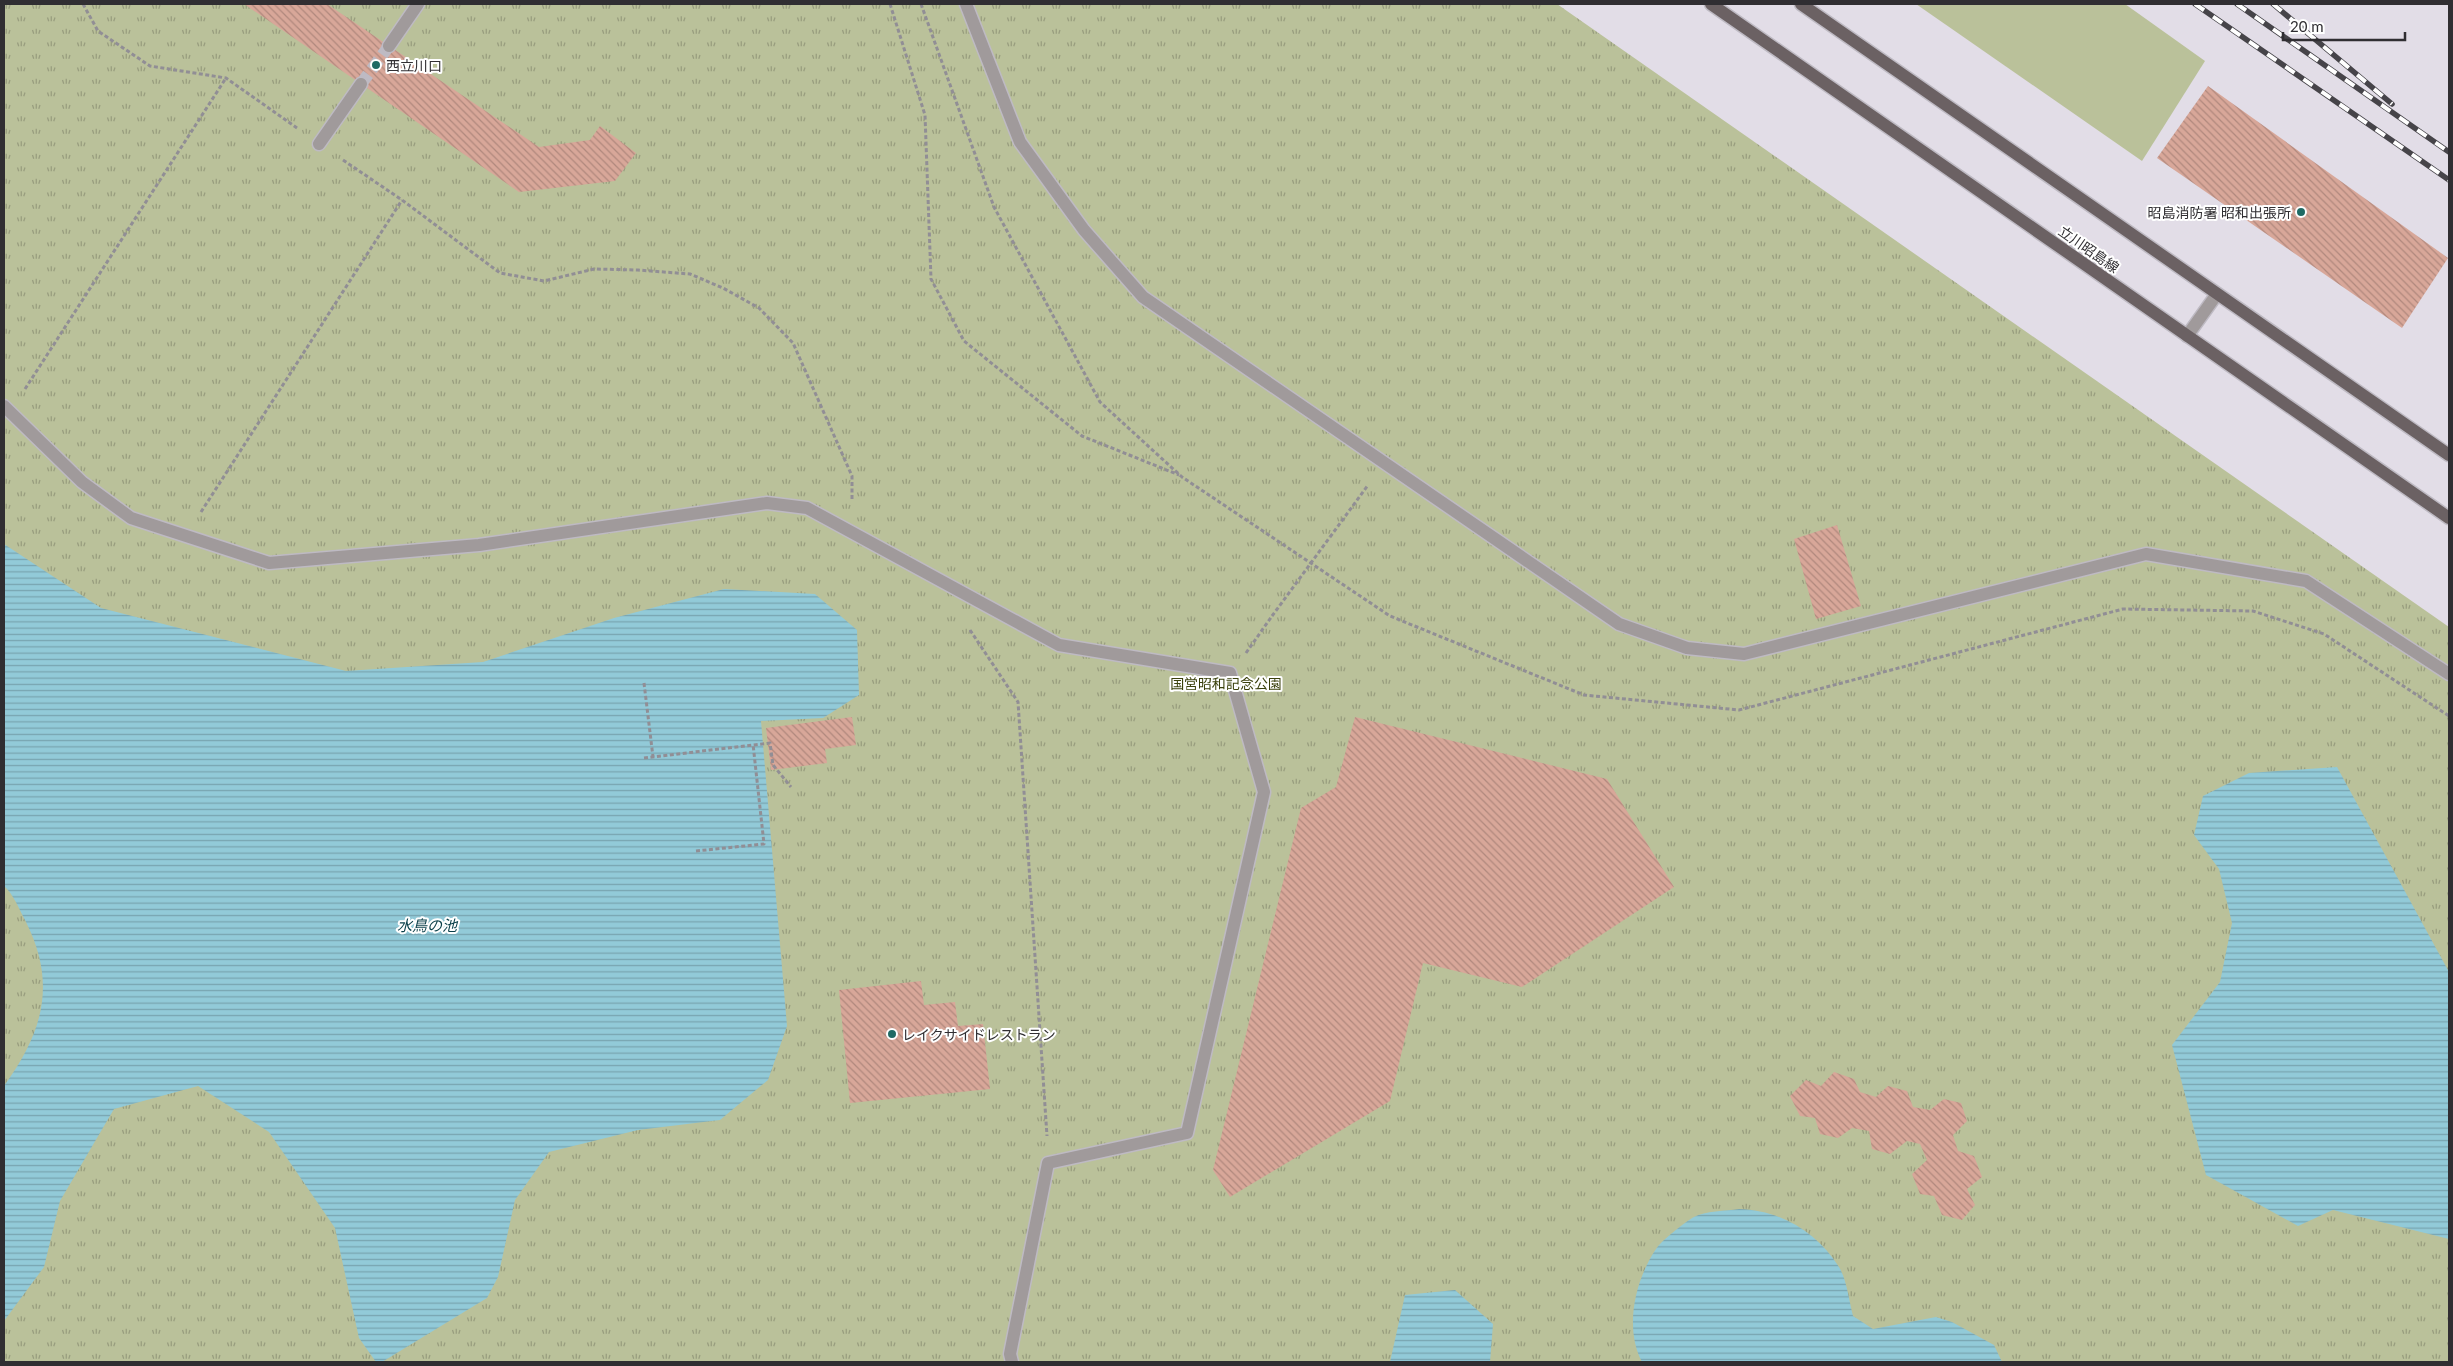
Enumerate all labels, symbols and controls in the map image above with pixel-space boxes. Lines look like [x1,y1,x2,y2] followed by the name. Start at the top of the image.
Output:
[2283,10,2406,42] scale bar
[2290,17,2324,35] text: 20 m
[386,57,442,74] place label: 西立川口
[370,59,382,71] marker: 西立川口
[2147,204,2291,221] place label: 昭島消防署 昭和出張所
[2295,206,2307,218] marker: 昭島消防署 昭和出張所
[2055,222,2123,276] street label: 立川昭島線
[1170,675,1282,692] park label: 国営昭和記念公園
[397,916,459,934] water label: 水鳥の池
[902,1026,1056,1043] place label: レイクサイドレストラン
[886,1028,898,1040] marker: レイクサイドレストラン

